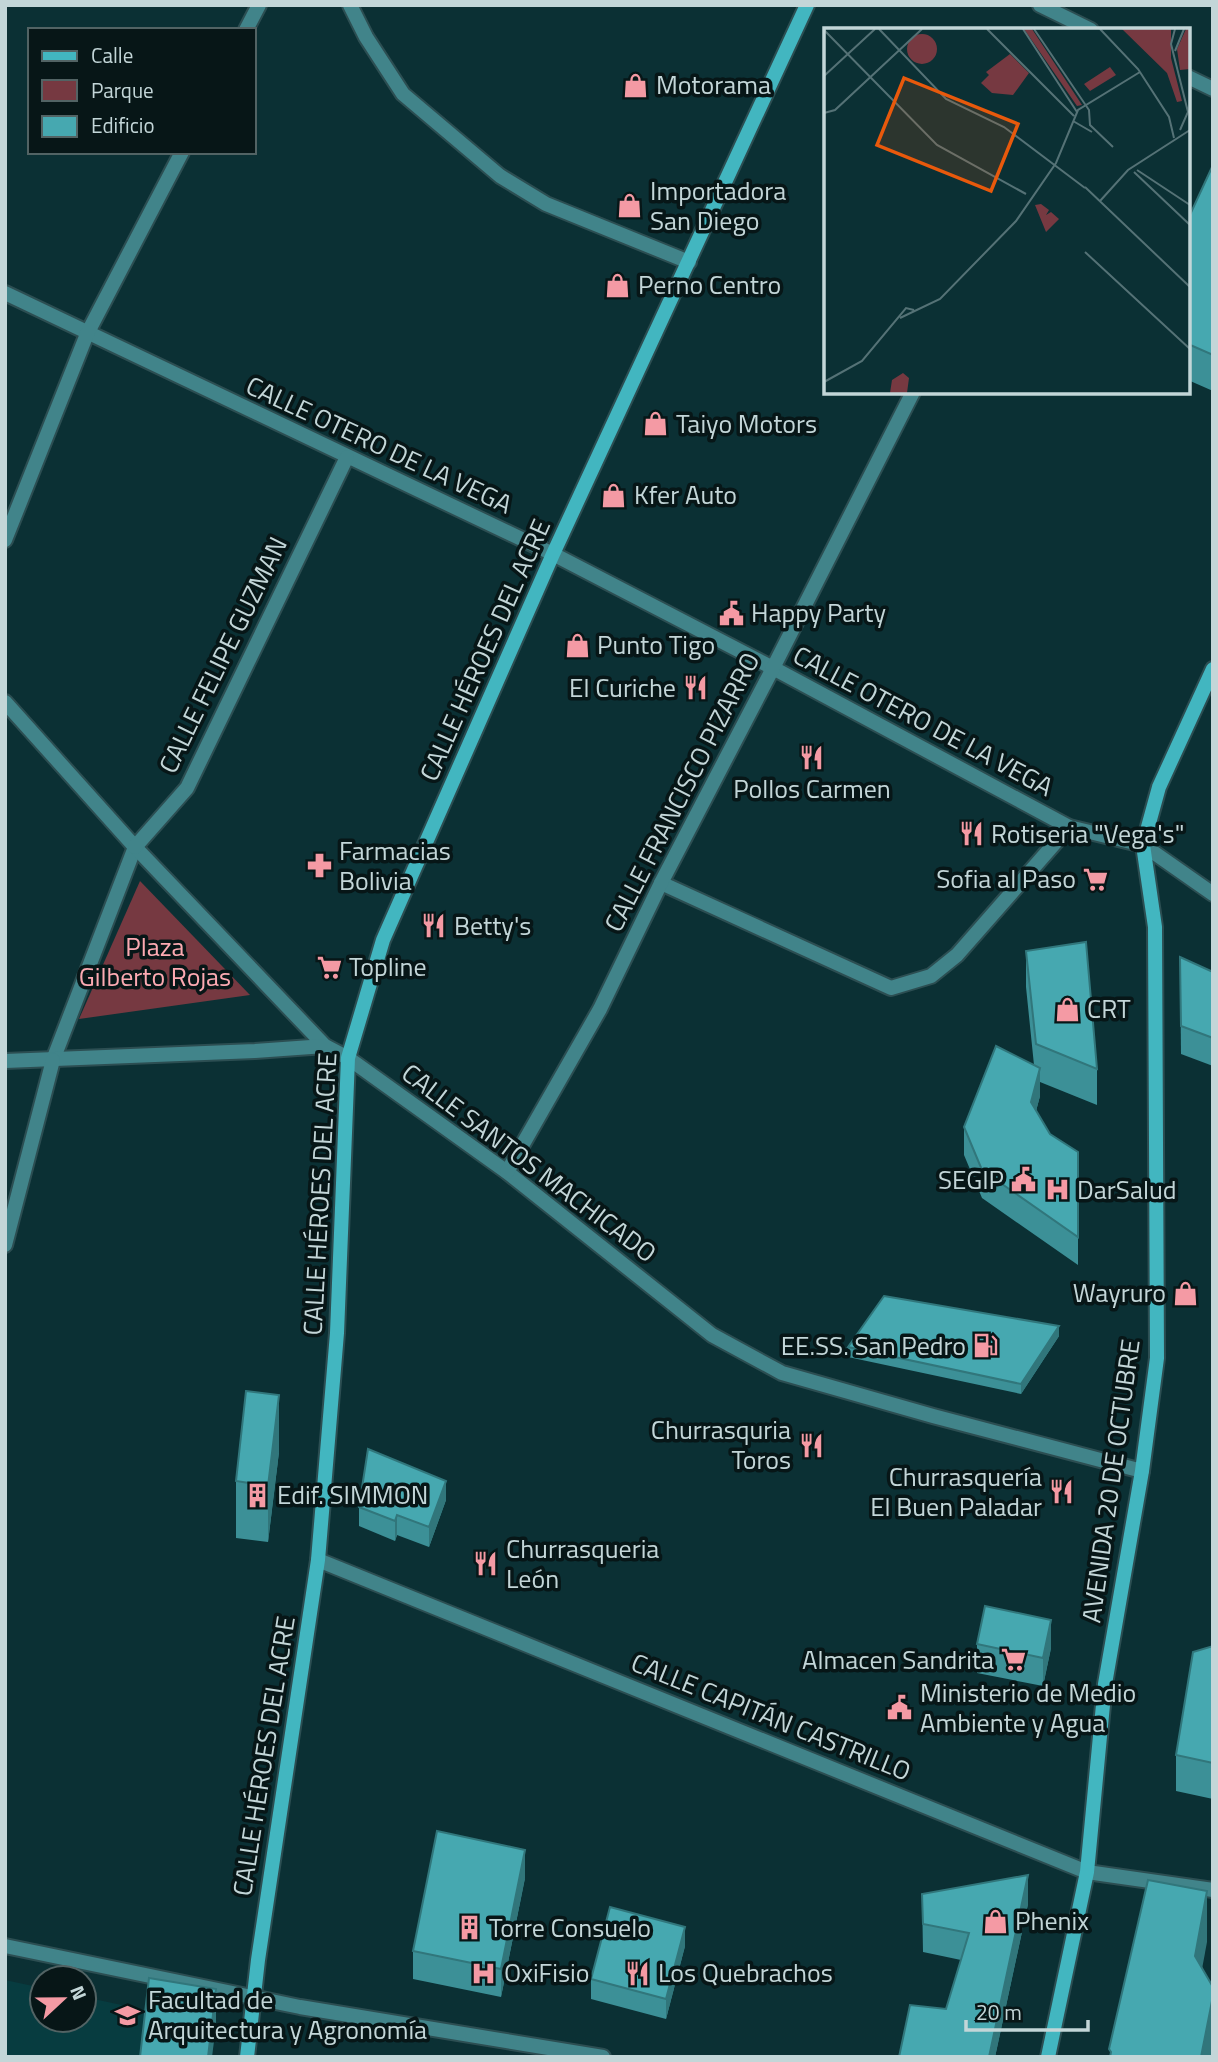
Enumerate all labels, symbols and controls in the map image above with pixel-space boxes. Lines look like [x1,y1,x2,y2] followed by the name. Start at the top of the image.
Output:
[28,28,256,154] legend
[824,28,1190,394] inset map
[91,39,133,71] text: Calle
[656,65,771,104] place label: Motorama
[622,71,650,99] shop icon: Motorama
[91,74,154,106] text: Parque
[91,109,155,141] text: Edificio
[650,171,786,240] place label: Importadora San Diego
[616,192,644,220] shop icon: Importadora San Diego
[638,265,781,304] place label: Perno Centro
[604,271,632,299] shop icon: Perno Centro
[240,366,519,523] street label: CALLE OTERO DE LA VEGA
[676,404,817,443] place label: Taiyo Motors
[642,410,670,438] shop icon: Taiyo Motors
[634,475,737,514] place label: Kfer Auto
[600,481,628,509] shop icon: Kfer Auto
[409,513,560,787] street label: CALLE HÉROES DEL ACRE
[148,530,297,780] street label: CALLE FELIPE GUZMAN
[751,593,886,632] place label: Happy Party
[717,599,745,627] public building icon: Happy Party
[597,625,715,664] place label: Punto Tigo
[563,631,591,659] shop icon: Punto Tigo
[786,635,1060,806] street label: CALLE OTERO DE LA VEGA
[594,645,769,938] street label: CALLE FRANCISCO PIZARRO
[569,668,676,707] place label: El Curiche
[682,674,710,702] restaurant icon: El Curiche
[798,743,826,771] restaurant icon: Pollos Carmen
[733,769,891,808] place label: Pollos Carmen
[991,814,1184,853] place label: Rotiseria "Vega's"
[957,820,985,848] restaurant icon: Rotiseria "Vega's"
[339,831,451,900] place label: Farmacias Bolivia
[305,852,333,880] pharmacy icon: Farmacias Bolivia
[936,859,1076,898] place label: Sofia al Paso
[1082,865,1110,893] supermarket icon: Sofia al Paso
[454,906,531,945] place label: Betty's
[420,912,448,940] restaurant icon: Betty's
[79,927,231,996] park label: Plaza Gilberto Rojas
[349,947,427,986] place label: Topline
[315,953,343,981] supermarket icon: Topline
[1087,989,1131,1028] place label: CRT
[1053,995,1081,1023] shop icon: CRT
[293,1052,346,1336] street label: CALLE HÉROES DEL ACRE
[394,1054,665,1272] street label: CALLE SANTOS MACHICADO
[938,1160,1004,1199] place label: SEGIP
[1010,1166,1038,1194] public building icon: SEGIP
[1077,1170,1176,1209] place label: DarSalud
[1043,1176,1071,1204] hospital icon: DarSalud
[1073,1273,1166,1312] place label: Wayruro
[1172,1279,1200,1307] shop icon: Wayruro
[781,1326,966,1365] place label: EE.SS. San Pedro
[972,1332,1000,1360] fuel station icon: EE.SS. San Pedro
[1071,1337,1150,1625] street label: AVENIDA 20 DE OCTUBRE
[651,1410,791,1479] place label: Churrasquria Toros
[797,1431,825,1459] restaurant icon: Churrasquria Toros
[870,1457,1042,1526] place label: Churrasquería El Buen Paladar
[277,1475,428,1514] place label: Edif. SIMMON
[1048,1478,1076,1506] restaurant icon: Churrasquería El Buen Paladar
[243,1481,271,1509] building icon: Edif. SIMMON
[506,1529,659,1598] place label: Churrasqueria León
[472,1550,500,1578] restaurant icon: Churrasqueria León
[222,1613,305,1899] street label: CALLE HÉROES DEL ACRE
[802,1640,994,1679] place label: Almacen Sandrita
[625,1643,917,1791] street label: CALLE CAPITÁN CASTRILLO
[1000,1646,1028,1674] supermarket icon: Almacen Sandrita
[920,1673,1136,1742] place label: Ministerio de Medio Ambiente y Agua
[886,1694,914,1722] public building icon: Ministerio de Medio Ambiente y Agua
[1015,1901,1089,1940] place label: Phenix
[981,1907,1009,1935] shop icon: Phenix
[489,1908,651,1947] place label: Torre Consuelo
[455,1914,483,1942] building icon: Torre Consuelo
[504,1953,590,1992] place label: OxiFisio
[658,1953,833,1992] place label: Los Quebrachos
[470,1959,498,1987] hospital icon: OxiFisio
[624,1959,652,1987] restaurant icon: Los Quebrachos
[28,1964,98,2034] north arrow
[148,1980,427,2049] place label: Facultad de Arquitectura y Agronomía
[63,1981,95,2004] text: N
[966,1988,1088,2032] scale bar
[976,1996,1022,2028] text: 20 m
[114,2001,142,2029] school or university icon: Facultad de Arquitectura y Agronomía

